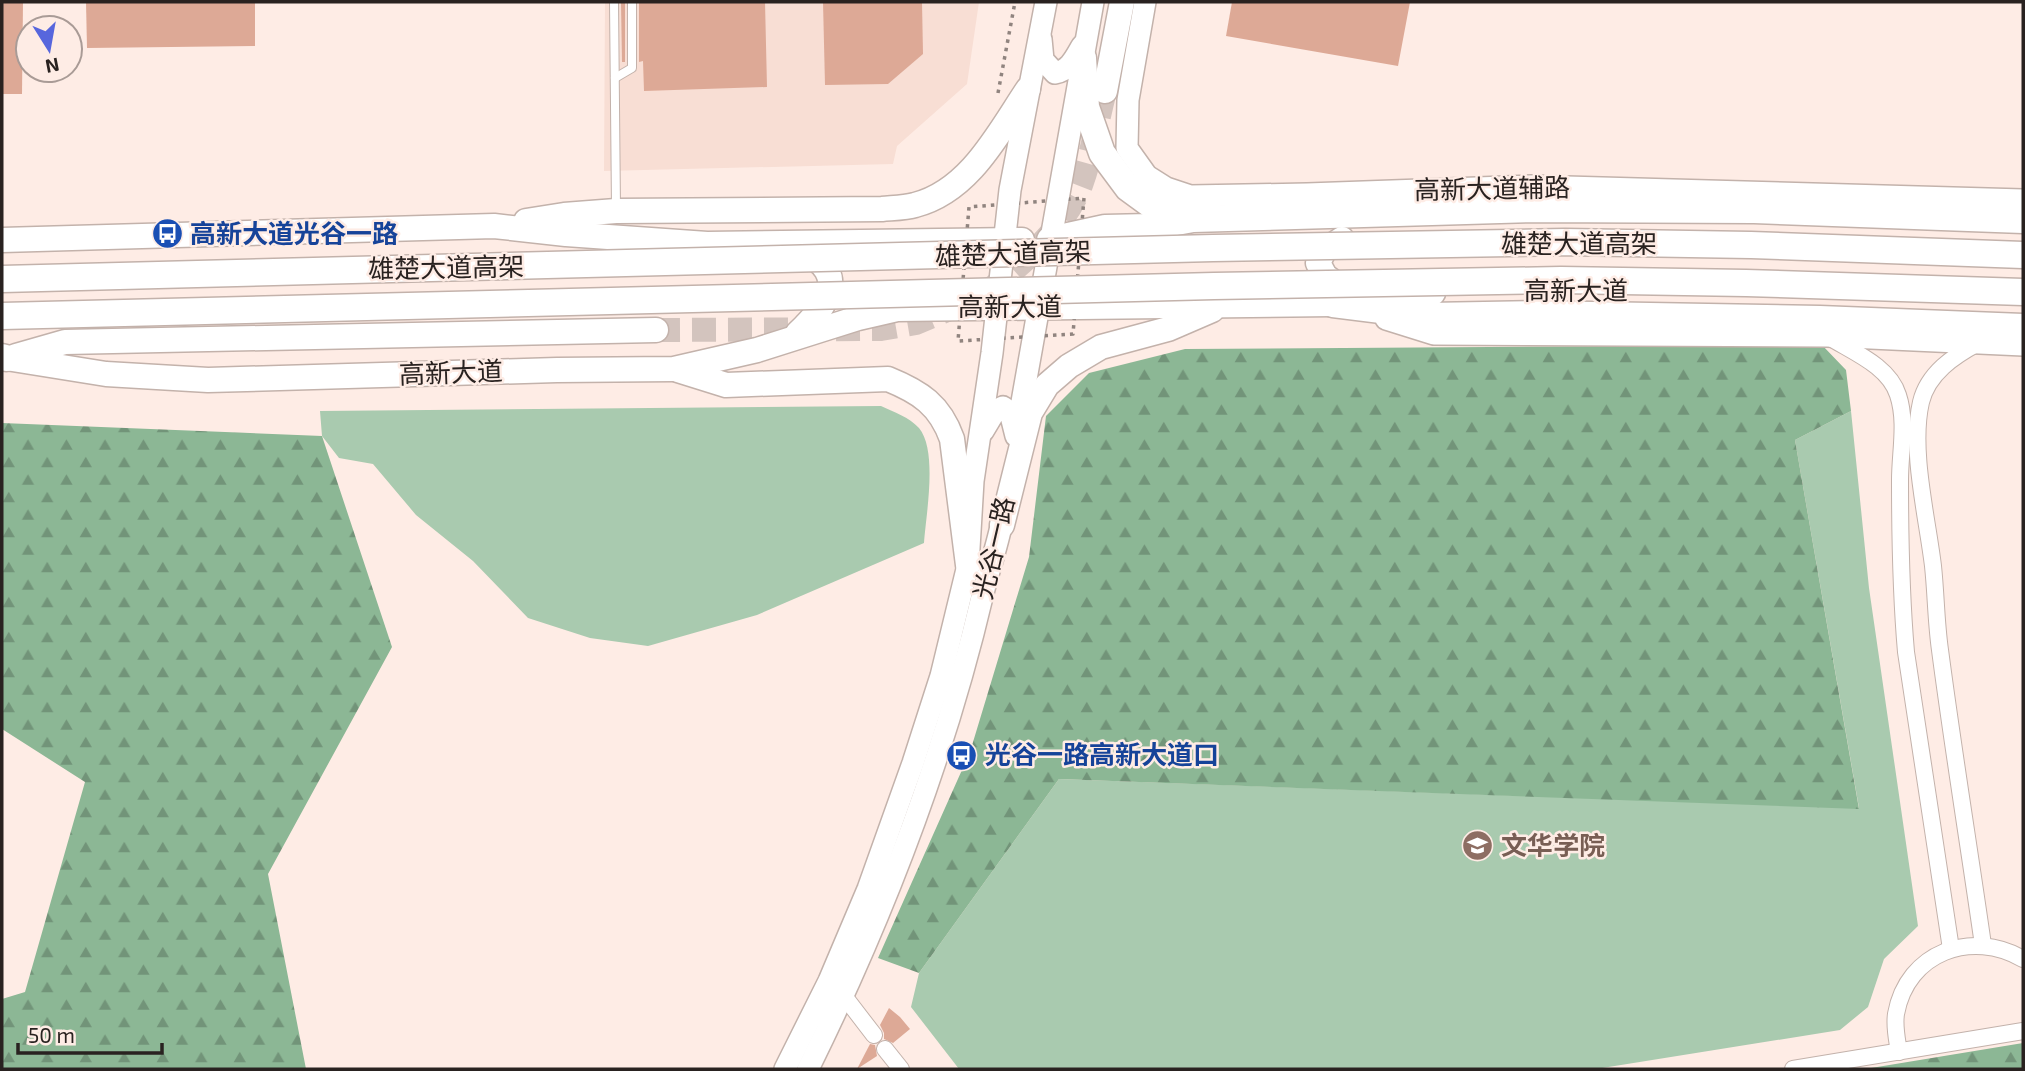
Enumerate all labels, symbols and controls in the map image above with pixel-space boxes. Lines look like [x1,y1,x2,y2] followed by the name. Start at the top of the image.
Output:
[14,14,84,84] north arrow
[43,54,61,79] text: N
[1414,171,1570,204] street label: 高新大道辅路
[150,217,184,251] bus stop icon: 高新大道光谷一路
[190,217,398,248] place label: 高新大道光谷一路
[1501,227,1657,258] street label: 雄楚大道高架
[934,234,1091,271] street label: 雄楚大道高架
[368,250,524,283] street label: 雄楚大道高架
[1524,274,1628,305] street label: 高新大道
[958,290,1062,321] street label: 高新大道
[398,354,503,389] street label: 高新大道
[966,494,1019,602] street label: 光谷一路
[945,738,979,772] bus stop icon: 光谷一路高新大道口
[985,738,1219,769] place label: 光谷一路高新大道口
[1461,829,1495,863] school or university icon: 文华学院
[1501,829,1605,860] place label: 文华学院
[18,1012,161,1056] scale bar
[28,1022,75,1047] text: 50 m

